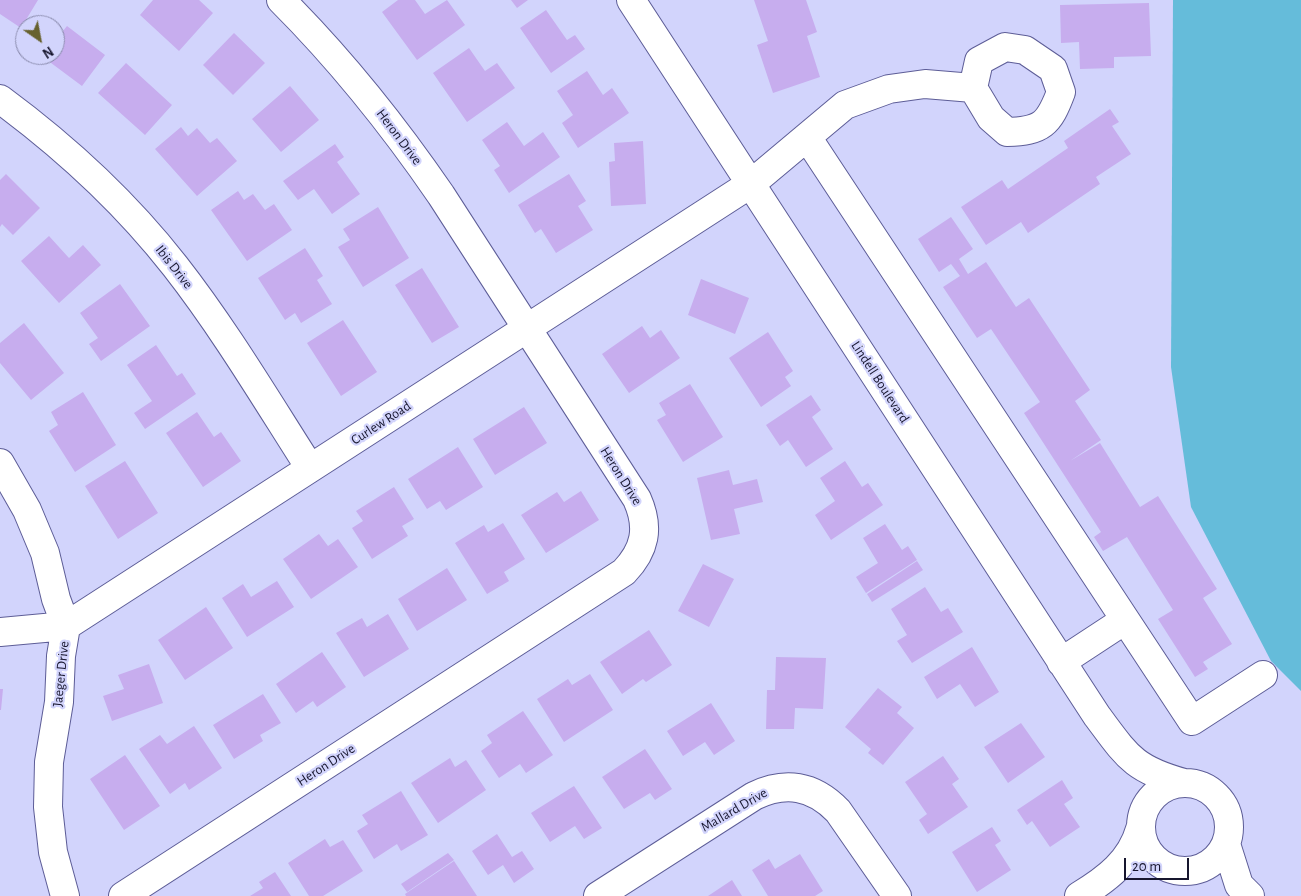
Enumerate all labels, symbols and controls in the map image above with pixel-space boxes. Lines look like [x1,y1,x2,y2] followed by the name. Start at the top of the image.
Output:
[15,15,65,65] north arrow
[40,43,56,60] text: N
[373,106,425,168] street label: Heron Drive
[152,242,196,292] street label: Ibis Drive
[847,338,913,426] street label: Lindell Boulevard
[348,397,414,449] street label: Curlew Road
[596,444,646,508] street label: Heron Drive
[49,640,73,708] street label: Jaeger Drive
[294,740,358,790] street label: Heron Drive
[698,784,770,836] street label: Mallard Drive
[1126,848,1191,880] scale bar
[1132,859,1161,874] text: 20 m

